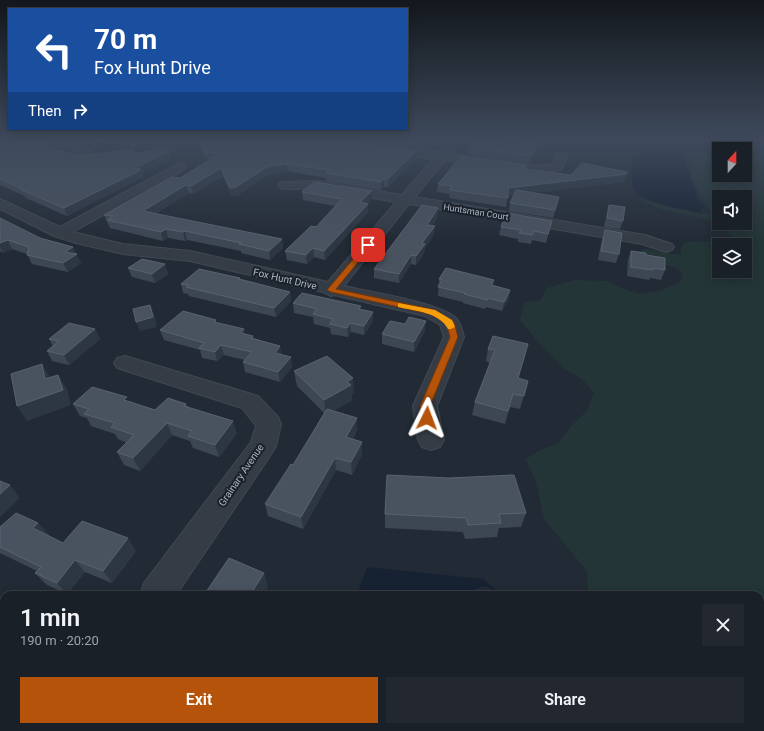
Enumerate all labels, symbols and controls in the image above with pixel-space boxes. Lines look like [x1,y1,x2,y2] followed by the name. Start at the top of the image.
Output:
[94,23,157,56] text: 70 m
[28,24,80,76] icon: left
[94,57,211,78] text: Fox Hunt Drive
[69,100,91,122] icon: right
[28,102,61,120] text: Then
[712,142,752,182] north arrow
[712,142,752,278] map controls
[712,190,752,230] button: sound
[443,202,509,222] street label: Huntsman Court
[351,228,385,262] pin
[357,234,379,256] icon: arrive
[712,238,752,278] button: layers
[252,266,318,292] street label: Fox Hunt Drive
[406,397,448,439] position arrow
[216,442,266,508] street label: Grainary Avenue
[20,604,80,632] text: 1 min
[702,604,744,646] button: close
[20,633,99,648] text: 190 m · 20:20
[20,677,378,723] button: Exit
[386,677,744,723] button: Share

